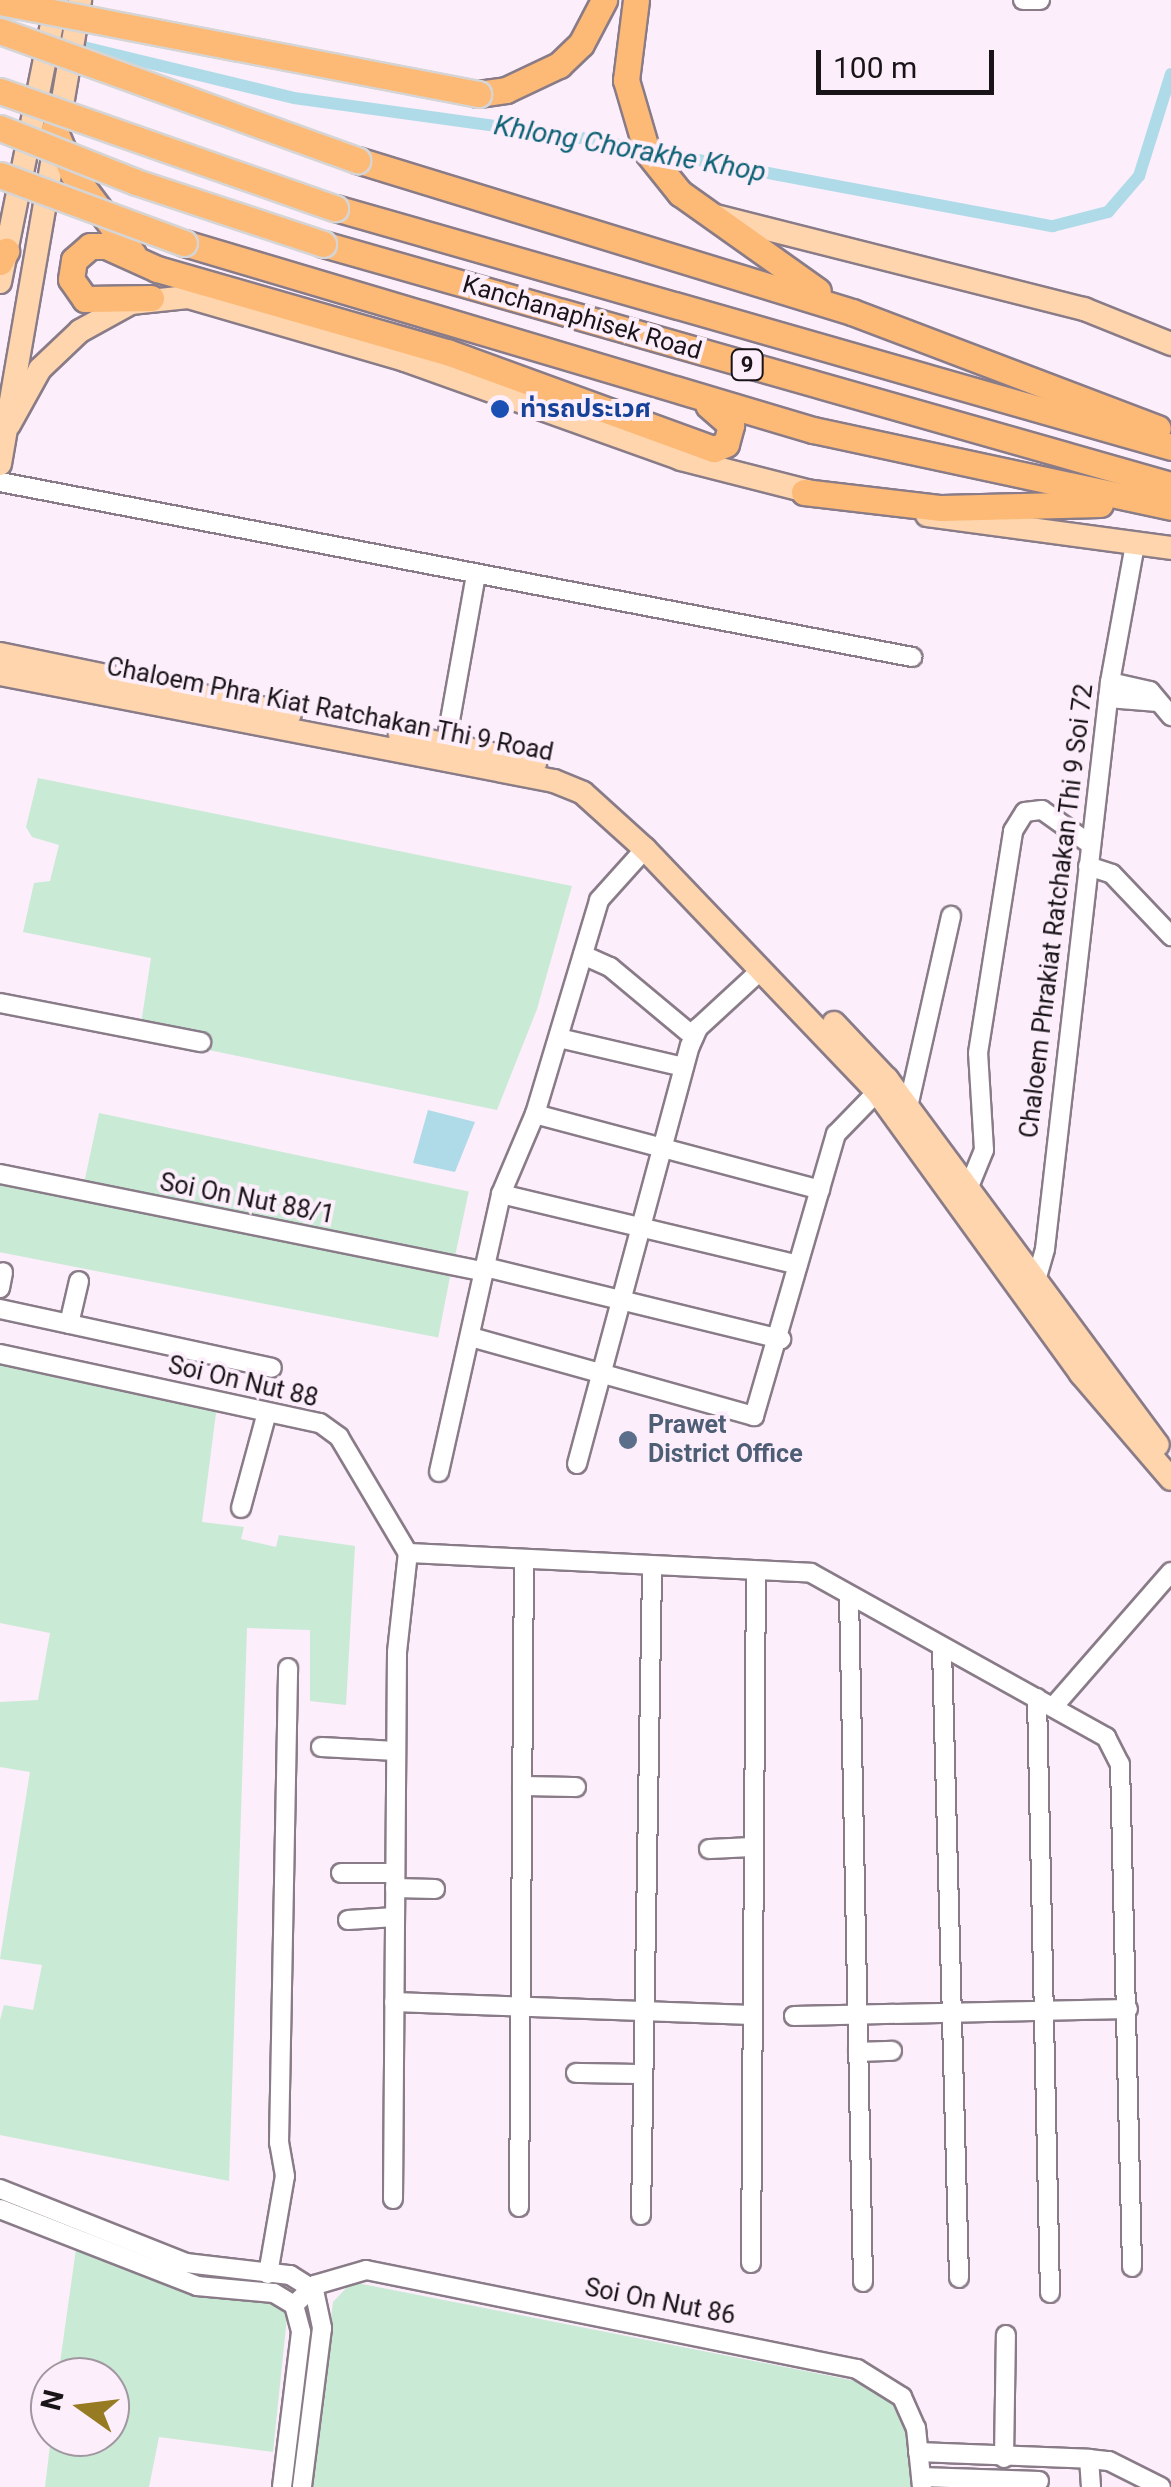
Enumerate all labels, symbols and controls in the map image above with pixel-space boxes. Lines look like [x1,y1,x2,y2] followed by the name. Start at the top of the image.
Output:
[821,30,998,92] scale bar
[833,50,917,85] text: 100 m
[491,109,769,189] water label: Khlong Chorakhe Khop
[459,270,705,366] street label: Kanchanaphisek Road
[730,348,764,382] road number: 9
[520,394,651,424] place label: ท่ารถประเวศ
[489,398,511,420] marker: ท่ารถประเวศ
[104,652,556,768] street label: Chaloem Phra Kiat Ratchakan Thi 9 Road
[1014,682,1100,1140] street label: Chaloem Phrakiat Ratchakan Thi 9 Soi 72
[157,1167,337,1231] street label: Soi On Nut 88/1
[165,1350,321,1414] street label: Soi On Nut 88
[648,1411,803,1470] place label: Prawet District Office
[617,1429,639,1451] marker: Prawet District Office
[582,2273,738,2331] street label: Soi On Nut 86
[30,2357,130,2457] north arrow
[34,2387,71,2414] text: N

